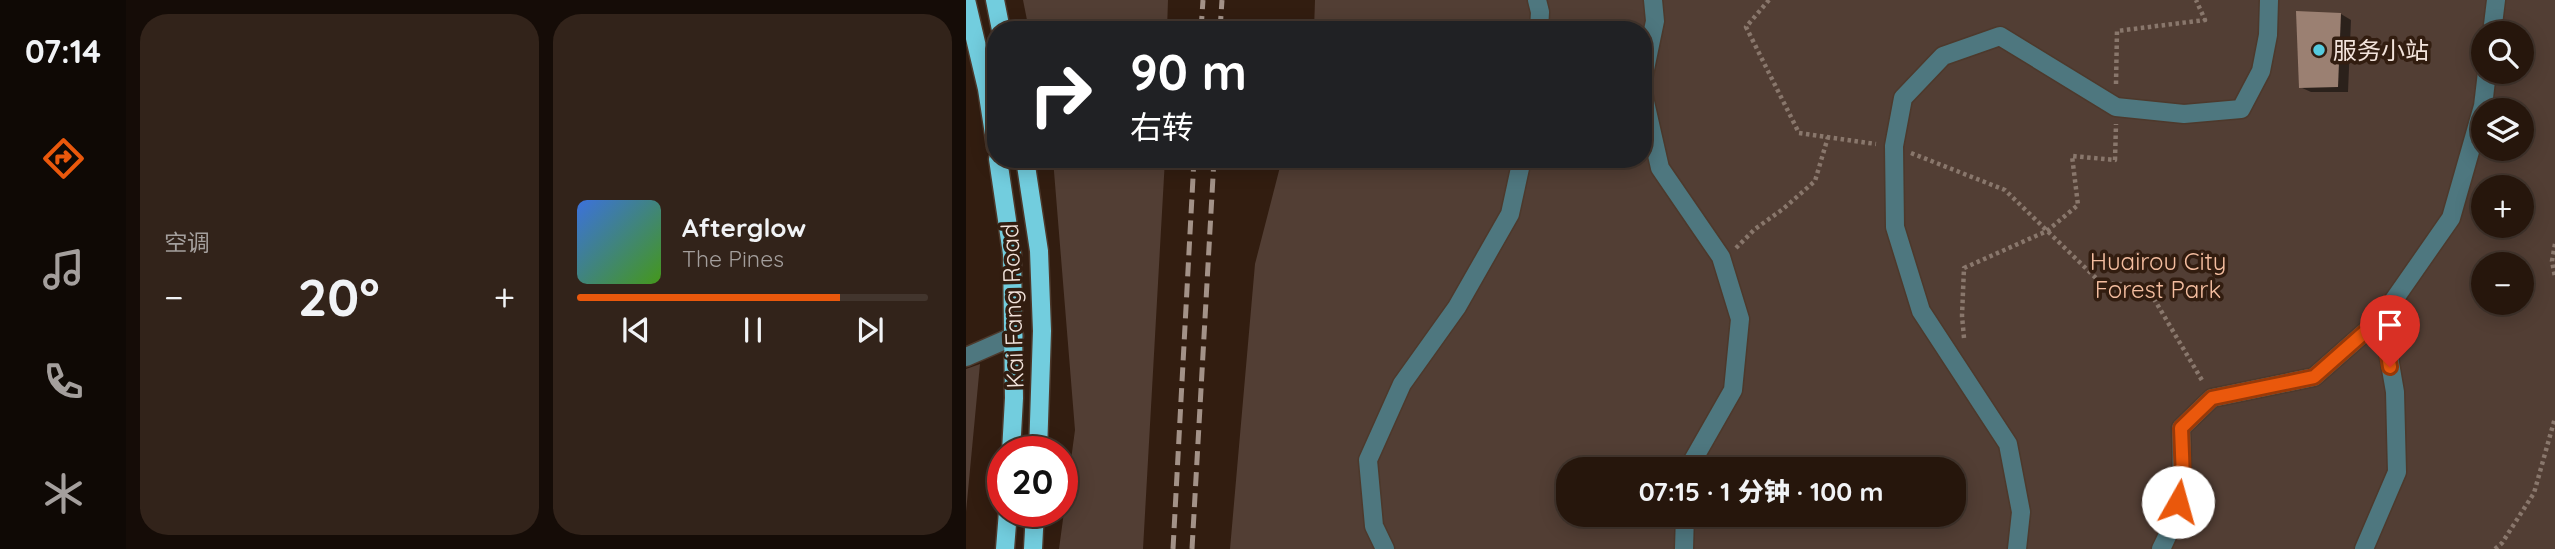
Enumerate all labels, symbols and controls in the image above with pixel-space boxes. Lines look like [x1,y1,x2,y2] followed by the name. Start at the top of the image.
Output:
[2471,21,2534,315] map controls
[2471,21,2534,84] button: search
[25,31,101,71] text: 07:14
[2333,35,2429,65] place label: 服务小站
[1130,41,1247,102] text: 90 m
[2311,42,2327,58] marker: 服务小站
[1015,49,1106,140] icon: right
[2471,98,2534,161] button: layers
[1130,107,1194,147] text: 右转
[39,134,88,183] icon: directions
[2471,175,2534,238] button: +
[682,211,806,244] text: Afterglow
[994,223,1030,389] street label: Kai Fang Road
[164,228,210,257] text: 空调
[682,244,784,273] text: The Pines
[39,245,88,294] icon: music
[2090,246,2226,304] park label: Huairou City Forest Park
[2471,252,2534,315] button: −
[298,264,380,329] text: 20°
[164,273,184,321] text: −
[494,273,515,321] text: +
[2360,295,2420,367] pin
[2371,306,2409,344] icon: arrive
[617,311,655,349] icon: previous
[734,311,772,349] icon: pause
[851,311,889,349] icon: next
[39,357,88,406] icon: phone
[987,436,1078,527] speed limit sign: 20
[2141,465,2215,539] position arrow
[39,469,88,518] icon: climate
[1639,475,1883,508] text: 07:15 · 1 分钟 · 100 m

